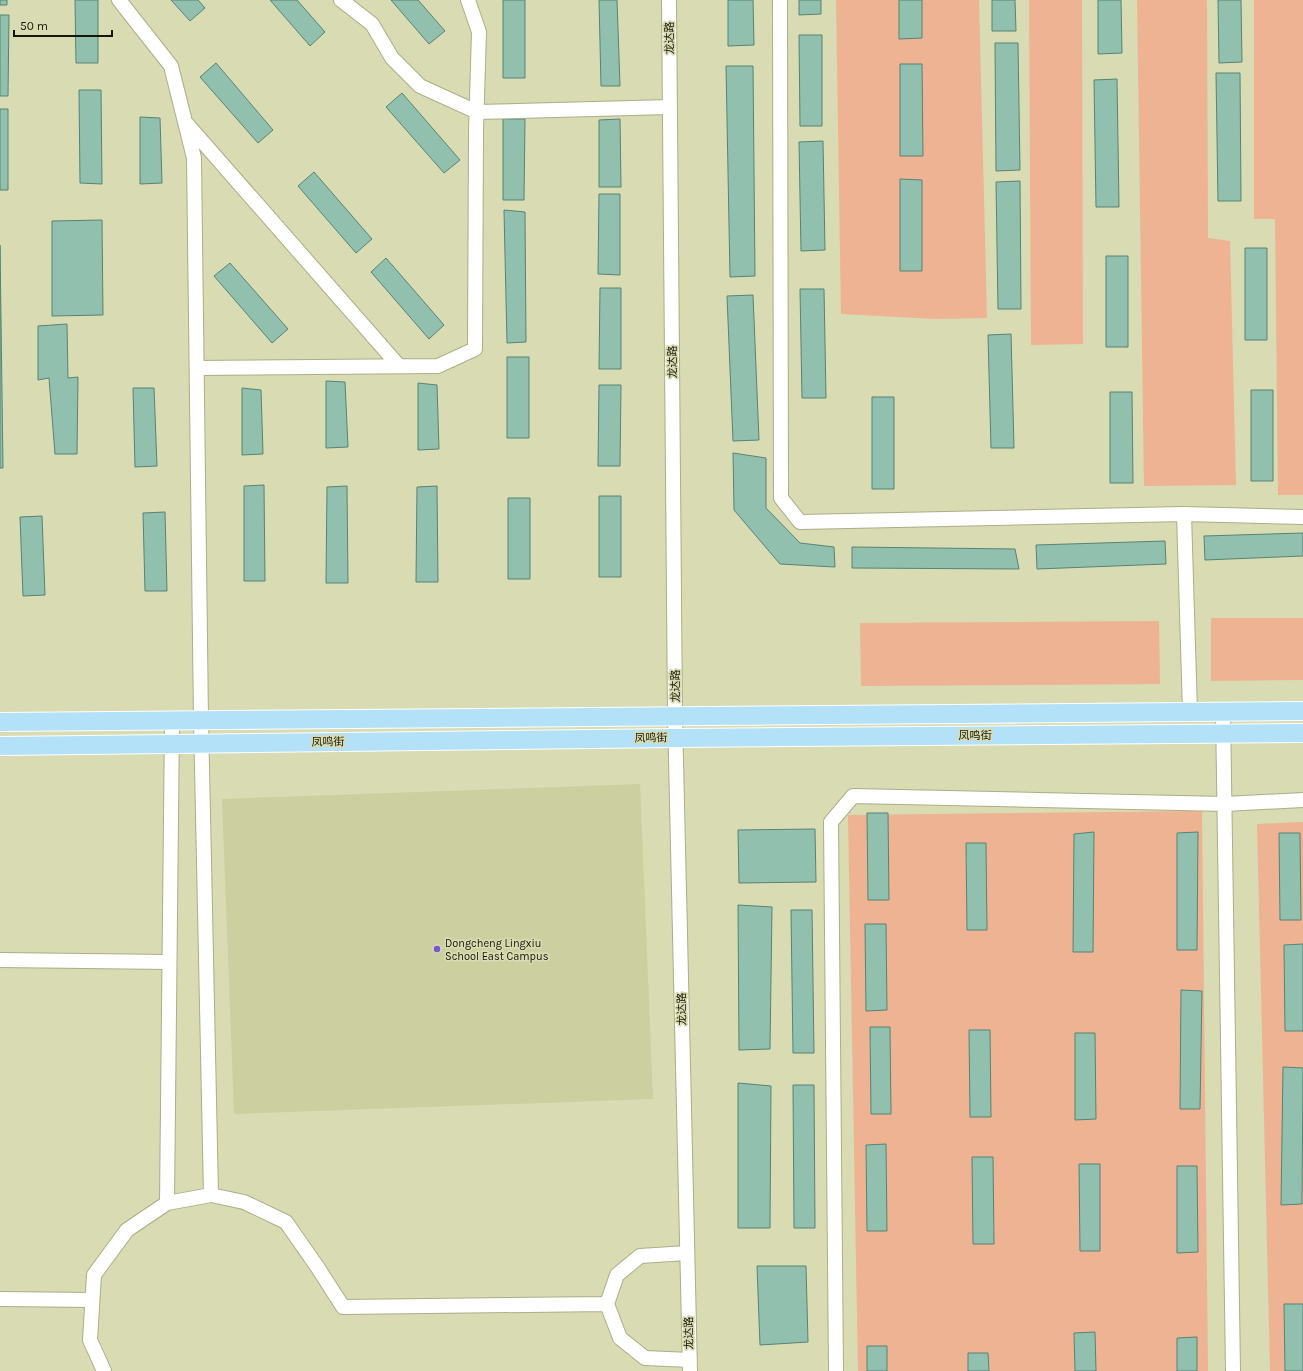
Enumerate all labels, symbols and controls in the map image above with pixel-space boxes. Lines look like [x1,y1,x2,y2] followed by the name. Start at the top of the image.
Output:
[14,12,112,38] scale bar
[20,19,48,33] text: 50 m
[663,22,676,55] street label: 龙达路
[666,346,679,379] street label: 龙达路
[669,670,682,703] street label: 龙达路
[959,729,992,742] street label: 凤鸣街
[634,731,668,745] street label: 凤鸣街
[311,735,345,749] street label: 凤鸣街
[445,937,549,963] place label: Dongcheng Lingxiu School East Campus
[432,944,442,954] marker: Dongcheng Lingxiu School East Campus
[675,992,689,1026] street label: 龙达路
[682,1316,696,1350] street label: 龙达路

